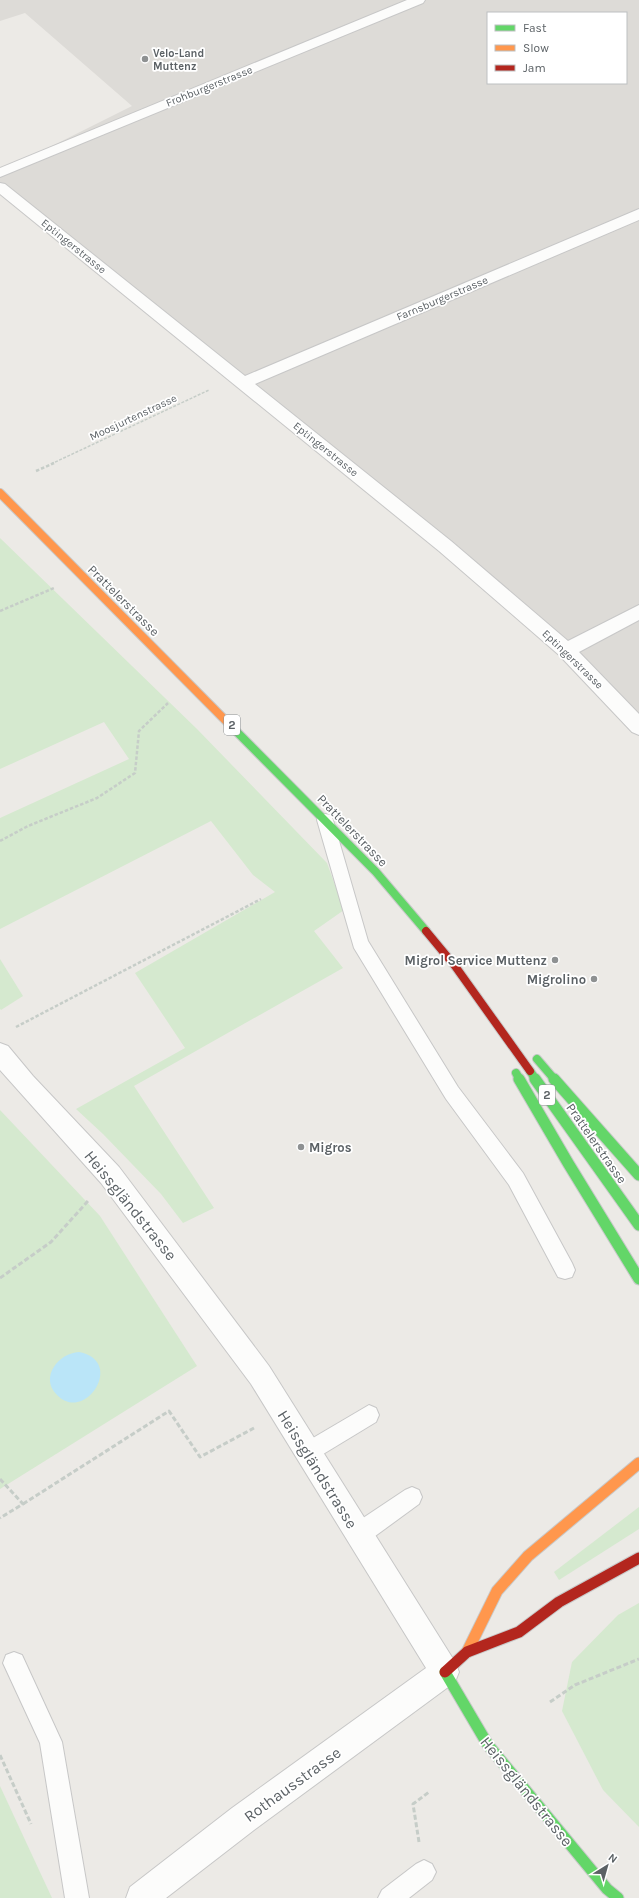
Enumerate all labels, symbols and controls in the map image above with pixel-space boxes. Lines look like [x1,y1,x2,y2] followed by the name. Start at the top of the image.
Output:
[487,12,627,84] legend
[523,21,547,35] text: Fast
[523,41,549,55] text: Slow
[153,47,204,73] place label: Velo-Land Muttenz
[140,54,150,64] marker: Velo-Land Muttenz
[523,61,546,75] text: Jam
[164,63,255,110] street label: Frohburgerstrasse
[39,216,109,277] street label: Eptingerstrasse
[395,273,490,324] street label: Farnsburgerstrasse
[88,391,179,443] street label: Moosjurtenstrasse
[291,419,361,480] street label: Eptingerstrasse
[85,562,163,639] street label: Prattelerstrasse
[539,627,606,692] street label: Eptingerstrasse
[224,715,240,735] road number: 2
[314,791,391,870] street label: Prattelerstrasse
[405,953,547,968] place label: Migrol Service Muttenz
[550,955,560,965] marker: Migrol Service Muttenz
[527,972,586,987] place label: Migrolino
[589,974,599,984] marker: Migrolino
[539,1085,555,1105] road number: 2
[563,1100,630,1187] street label: Prattelerstrasse
[309,1140,352,1155] place label: Migros
[296,1142,306,1152] marker: Migros
[80,1146,181,1264] street label: Heissgländstrasse
[273,1407,362,1532] street label: Heissgländstrasse
[476,1732,577,1850] street label: Heissgländstrasse
[240,1743,344,1826] street label: Rothausstrasse
[587,1846,627,1886] north arrow
[606,1851,620,1866] text: N

